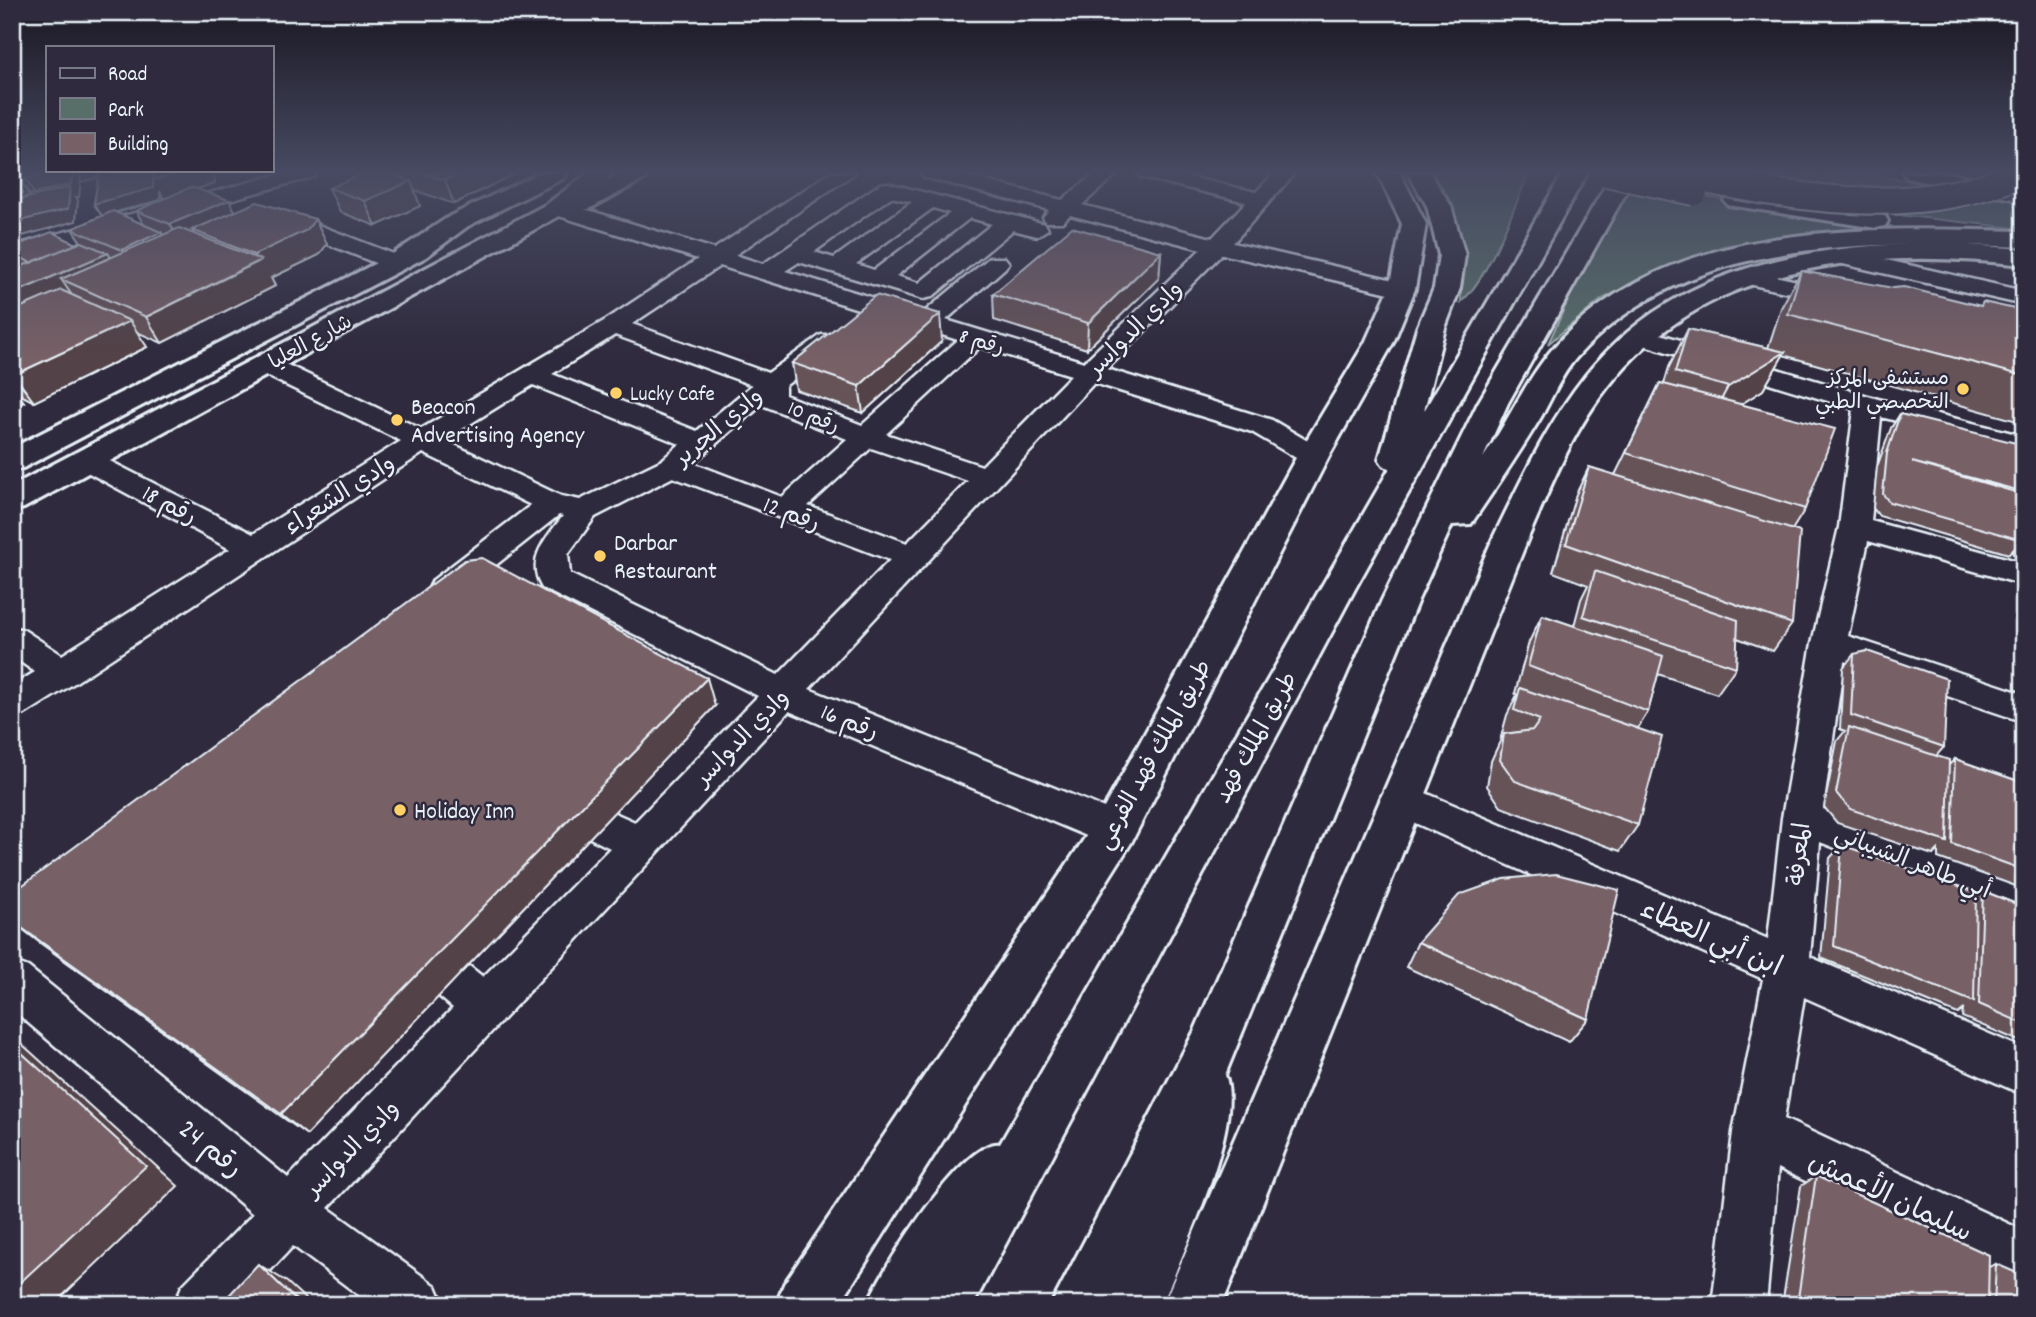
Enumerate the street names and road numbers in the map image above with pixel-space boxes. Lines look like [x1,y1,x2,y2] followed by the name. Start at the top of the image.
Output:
[1079,274,1192,388] street label: وادي الدواسر
[264,308,359,379] street label: شارع العليا
[955,323,1007,365] street label: رقم 8
[667,381,772,477] street label: وادي الجرير
[782,395,843,443] street label: رقم 10
[279,448,403,545] street label: وادي الشعراء
[135,478,202,535] street label: رقم 18
[757,489,824,542] street label: رقم 12
[1089,654,1223,857] street label: طريق الملك فهد الفرعي
[1207,667,1308,810] street label: طريق الملك فهد
[686,682,799,797] street label: وادي الدواسر
[815,697,883,751] street label: رقم 16
[1829,817,1995,910] street label: أبي طاهر الشيباني
[1781,821,1821,888] street label: المعرفة
[1633,891,1787,990] street label: ابن أبي العطاء
[296,1093,409,1208] street label: وادي الدواسر
[168,1112,250,1190] street label: رقم 24
[1800,1141,1979,1255] street label: سليمان الأعمش

